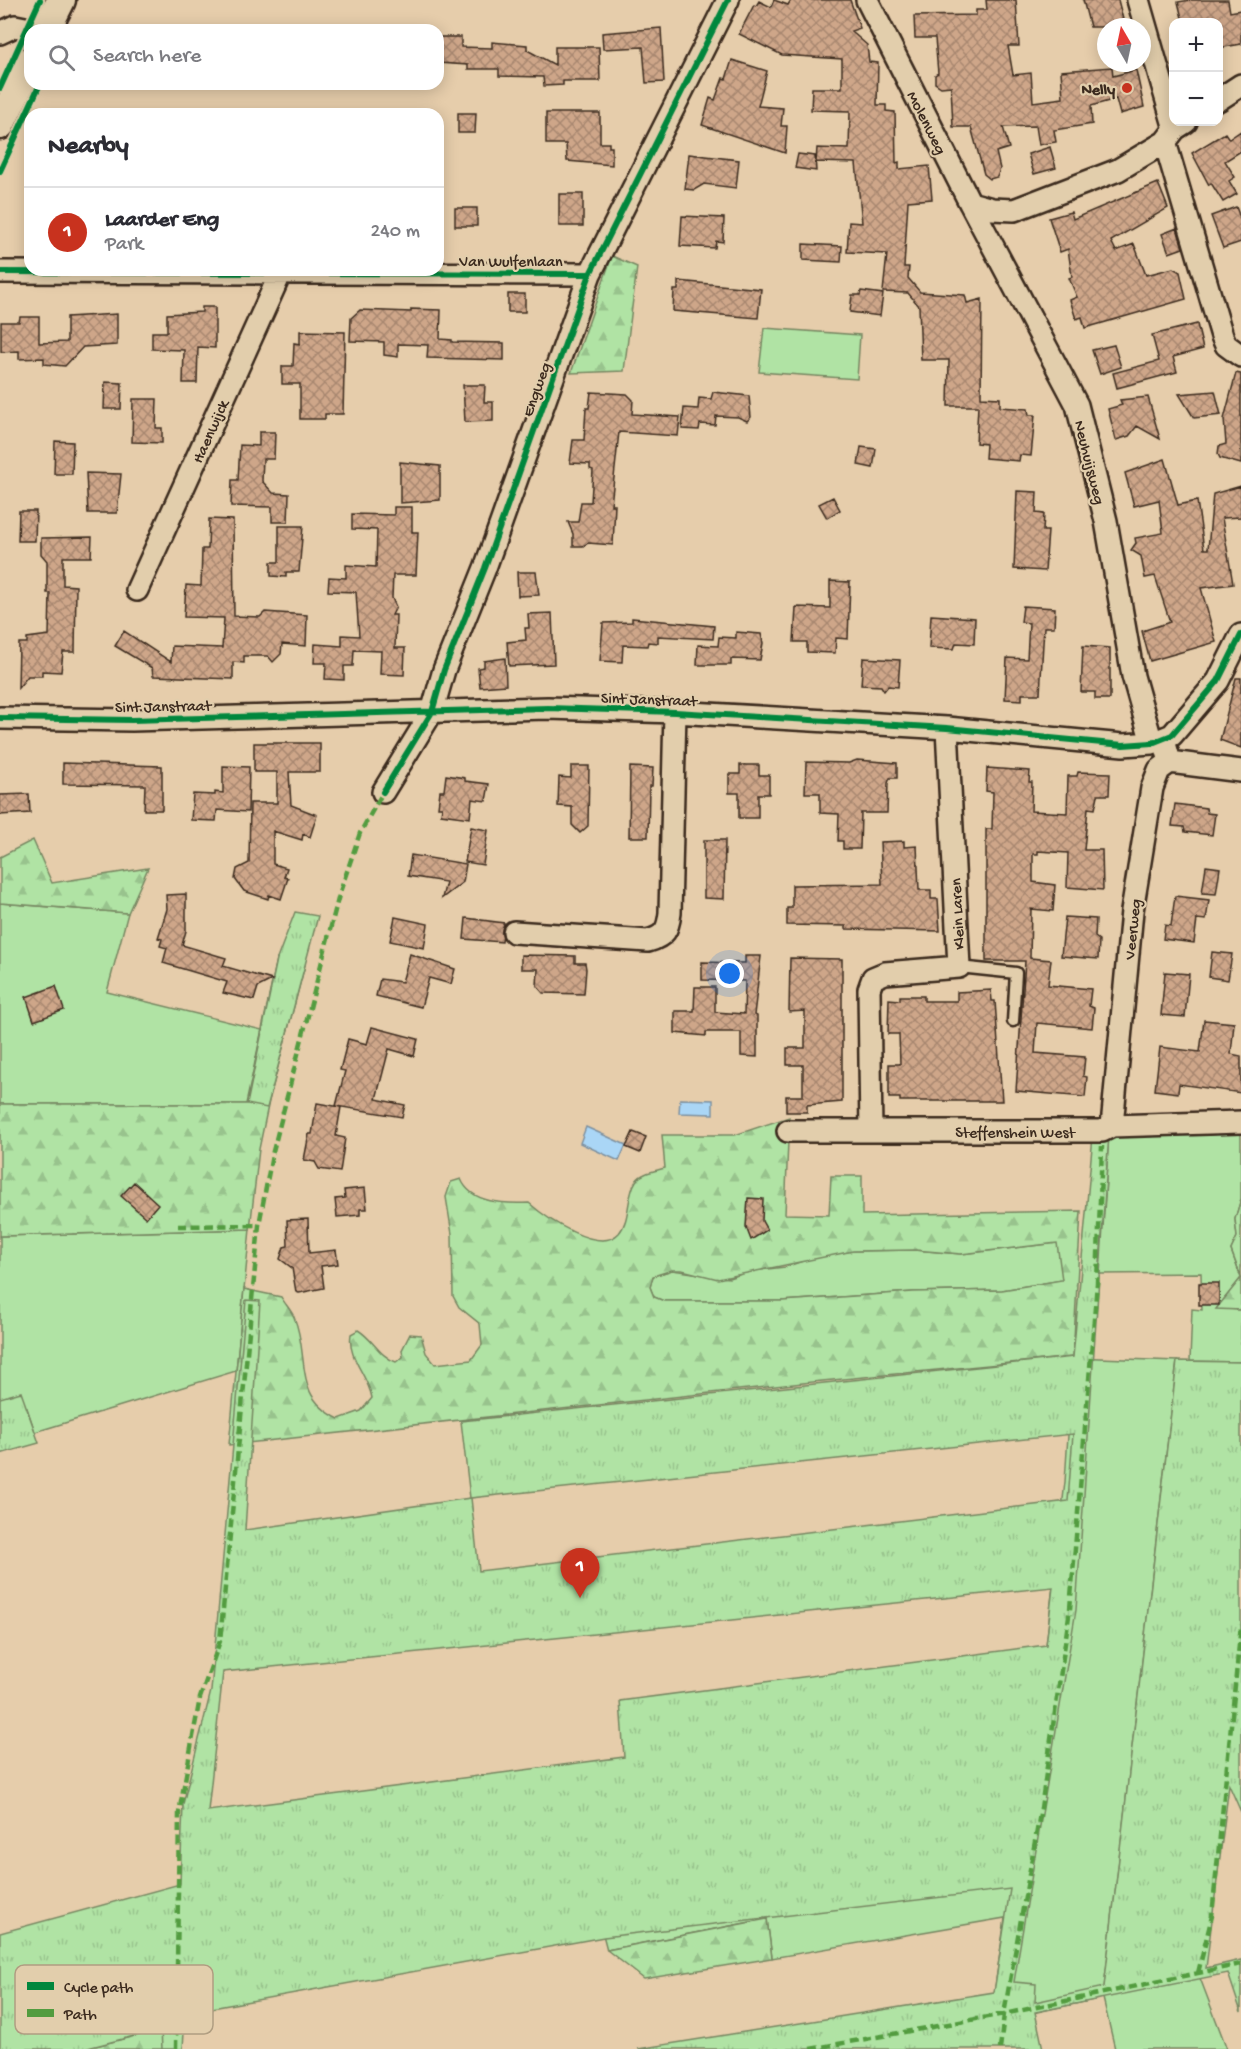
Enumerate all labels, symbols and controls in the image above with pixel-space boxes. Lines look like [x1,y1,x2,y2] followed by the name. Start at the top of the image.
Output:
[1097,18,1151,72] north arrow
[1169,18,1223,126] map controls
[1169,18,1223,72] button: +
[24,24,444,90] search box
[45,41,78,74] icon: search
[93,44,201,70] text: Search here
[1169,72,1223,126] button: −
[1120,81,1134,95] marker: Nelly
[1081,82,1115,101] place label: Nelly
[901,89,949,158] street label: Molenweg
[48,132,129,163] text: Nearby
[105,208,219,234] text: Laarder Eng
[63,221,72,244] text: 1
[370,221,420,244] text: 240 m
[105,234,143,257] text: Park
[458,254,563,273] street label: Van Wulfenlaan
[520,360,557,420] street label: Engweg
[190,396,235,467] street label: Haenwijck
[1068,419,1107,507] street label: Neuhuijsweg
[600,690,699,713] street label: Sint Janstraat
[115,698,213,719] street label: Sint Janstraat
[948,877,971,950] street label: Klein Laren
[1122,898,1147,962] street label: Veerweg
[715,959,744,988] your location
[955,1125,1076,1144] street label: Steffenshein West
[560,1548,600,1598] pin: 1
[15,1965,213,2034] legend
[64,1980,134,1999] text: Cycle path
[63,2007,97,2026] text: Path

